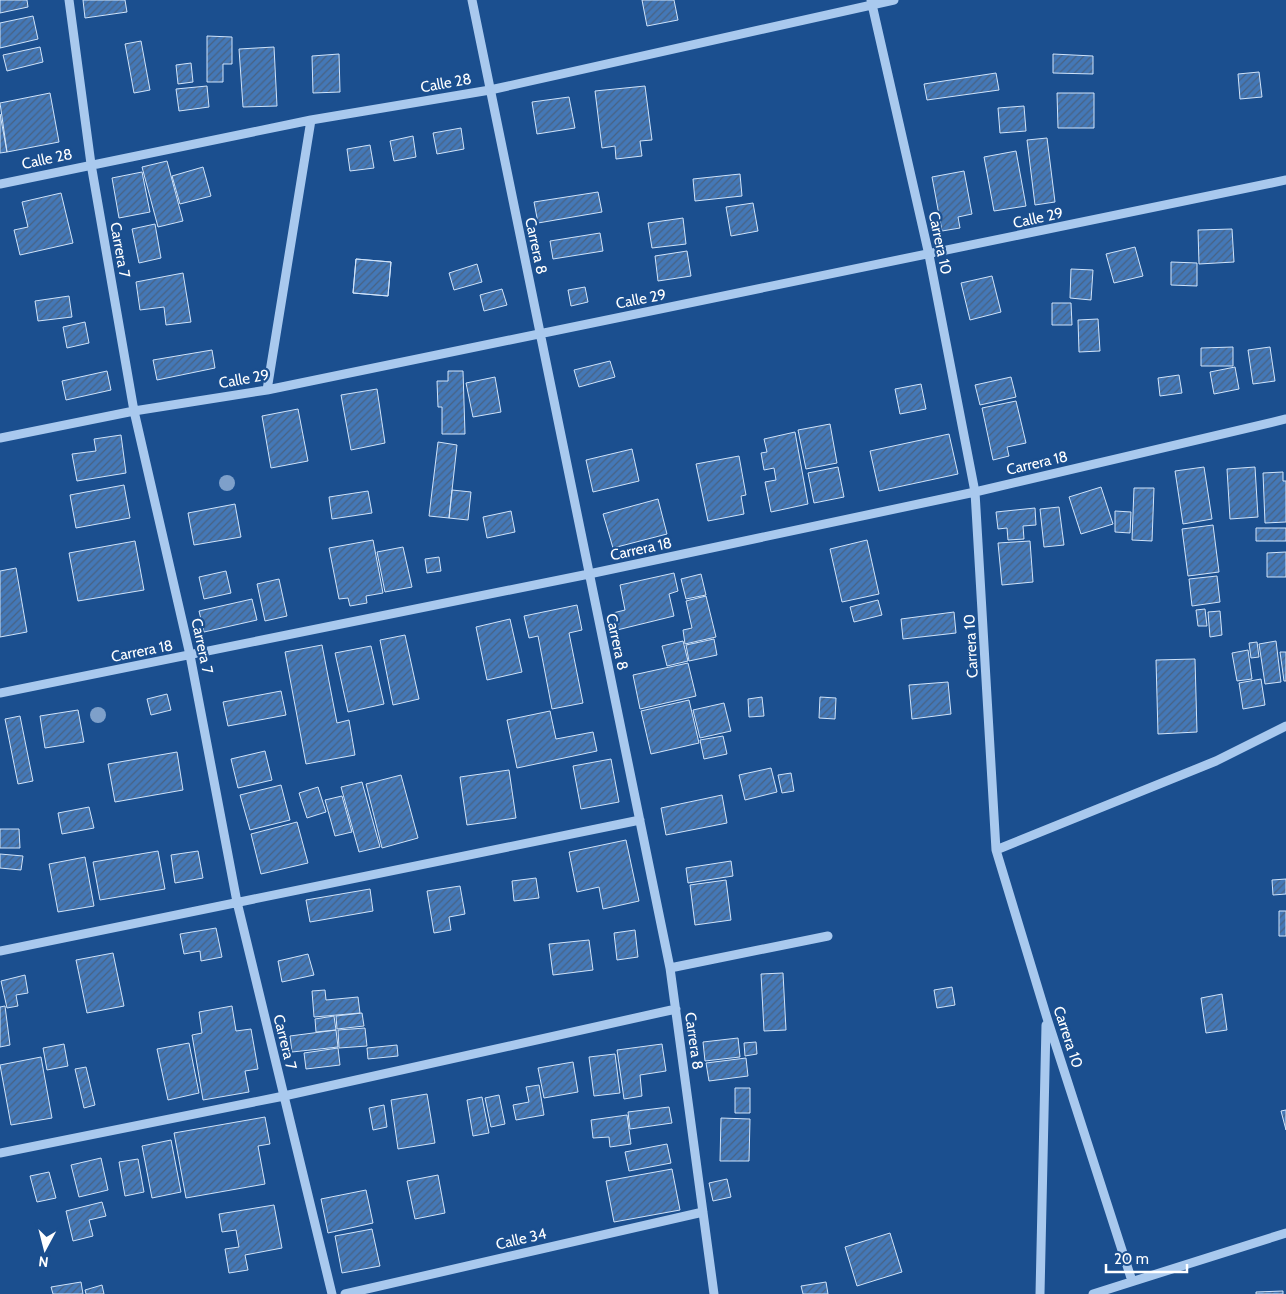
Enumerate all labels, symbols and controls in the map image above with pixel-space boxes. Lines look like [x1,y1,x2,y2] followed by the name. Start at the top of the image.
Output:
[419,70,473,96] street label: Calle 28
[20,145,74,173] street label: Calle 28
[1011,204,1065,232] street label: Calle 29
[925,210,955,276] street label: Carrera 10
[521,216,551,276] street label: Carrera 8
[106,221,134,280] street label: Carrera 7
[614,285,668,313] street label: Calle 29
[217,366,271,392] street label: Calle 29
[1004,447,1070,479] street label: Carrera 18
[609,534,673,564] street label: Carrera 18
[602,612,632,672] street label: Carrera 8
[960,614,982,678] street label: Carrera 10
[187,617,217,676] street label: Carrera 7
[110,636,174,666] street label: Carrera 18
[1050,1004,1086,1070] street label: Carrera 10
[681,1011,707,1071] street label: Carrera 8
[269,1013,301,1072] street label: Carrera 7
[20,1224,70,1274] north arrow
[494,1224,548,1254] street label: Calle 34
[1106,1242,1187,1274] scale bar
[1114,1250,1149,1268] text: 20 m
[37,1252,49,1271] text: N

